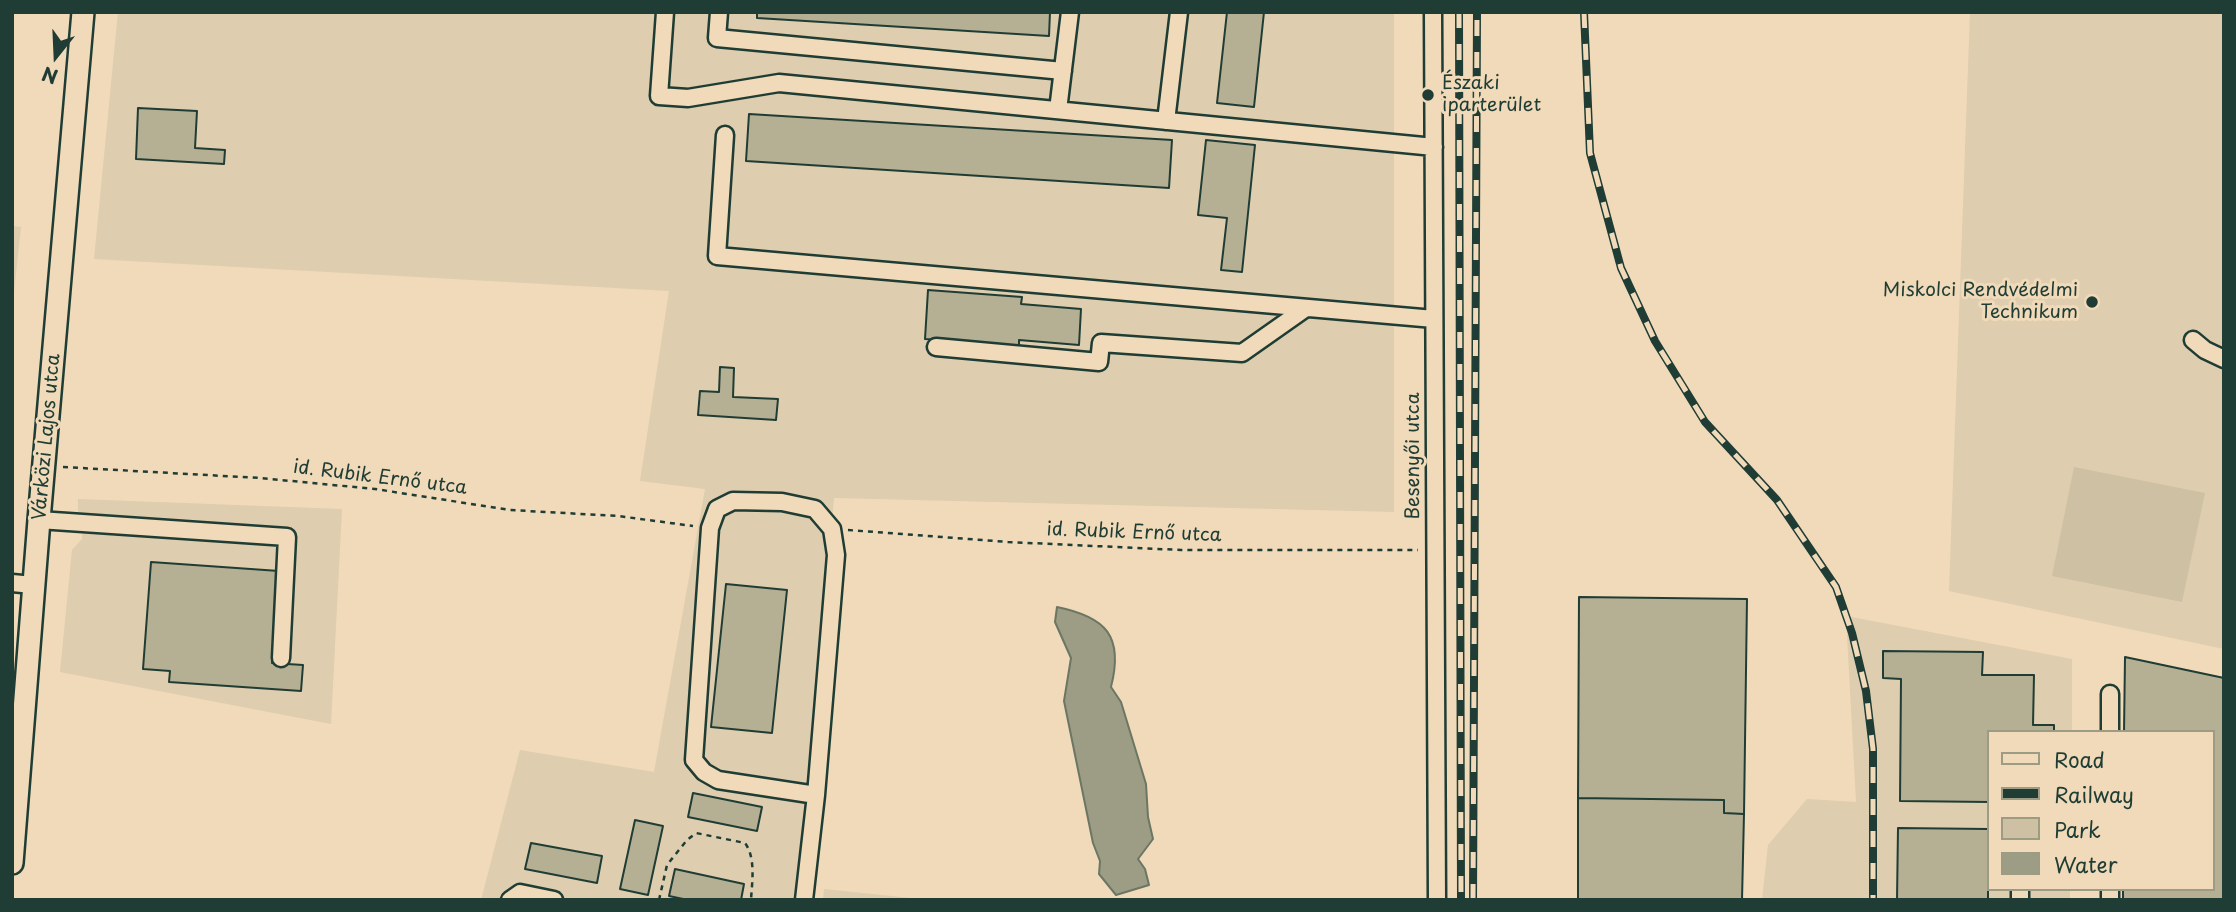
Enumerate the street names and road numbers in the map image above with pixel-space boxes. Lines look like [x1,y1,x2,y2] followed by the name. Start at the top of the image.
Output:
[28,353,66,521] street label: Várközi Lajos utca
[1403,393,1425,519] street label: Besenyői utca
[292,456,468,500] street label: id. Rubik Ernő utca
[1046,519,1222,547] street label: id. Rubik Ernő utca

